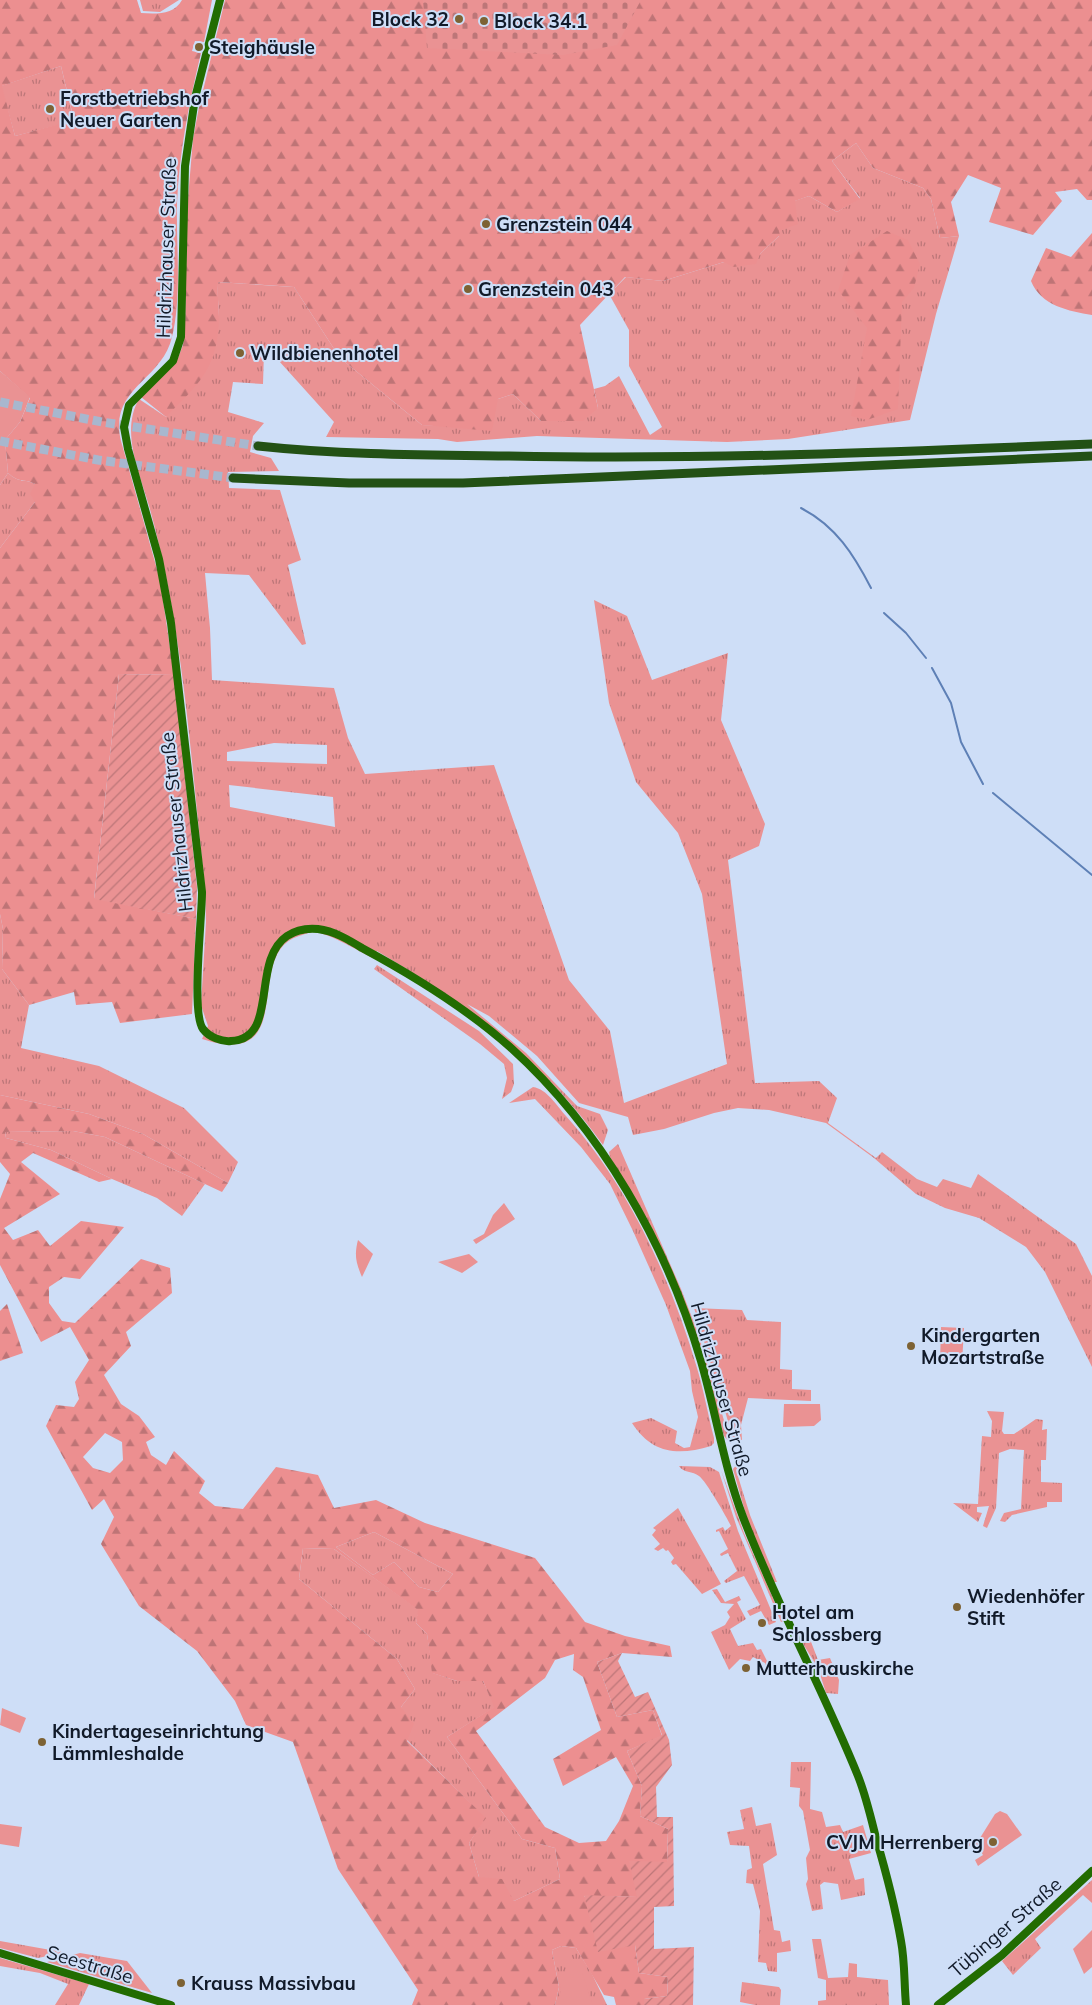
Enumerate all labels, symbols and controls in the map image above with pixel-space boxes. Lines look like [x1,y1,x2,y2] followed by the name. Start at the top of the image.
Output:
[372,7,449,31] place label: Block 32
[494,9,588,33] place label: Block 34.1
[453,13,465,25] marker: Block 32
[478,15,490,27] marker: Block 34.1
[209,35,315,59] place label: Steighäusle
[193,41,205,53] marker: Steighäusle
[60,86,210,132] place label: Forstbetriebshof Neuer Garten
[44,103,56,115] marker: Forstbetriebshof Neuer Garten
[151,157,181,339] street label: Hildrizhauser Straße
[496,212,633,236] place label: Grenzstein 044
[480,218,492,230] marker: Grenzstein 044
[478,277,614,301] place label: Grenzstein 043
[462,283,474,295] marker: Grenzstein 043
[250,341,399,365] place label: Wildbienenhotel
[234,347,246,359] marker: Wildbienenhotel
[155,731,197,913] street label: Hildrizhauser Straße
[686,1299,758,1479] street label: Hildrizhauser Straße
[921,1323,1045,1369] place label: Kindergarten Mozartstraße
[905,1340,917,1352] marker: Kindergarten Mozartstraße
[967,1584,1085,1630] place label: Wiedenhöfer Stift
[772,1600,882,1646] place label: Hotel am Schlossberg
[951,1601,963,1613] marker: Wiedenhöfer Stift
[756,1617,768,1629] marker: Hotel am Schlossberg
[756,1656,914,1680] place label: Mutterhauskirche
[740,1662,752,1674] marker: Mutterhauskirche
[52,1719,264,1765] place label: Kindertageseinrichtung Lämmleshalde
[36,1736,48,1748] marker: Kindertageseinrichtung Lämmleshalde
[826,1830,983,1854] place label: CVJM Herrenberg
[987,1836,999,1848] marker: CVJM Herrenberg
[944,1872,1066,1982] street label: Tübinger Straße
[44,1940,136,1988] street label: Seestraße
[191,1971,356,1995] place label: Krauss Massivbau
[175,1977,187,1989] marker: Krauss Massivbau

